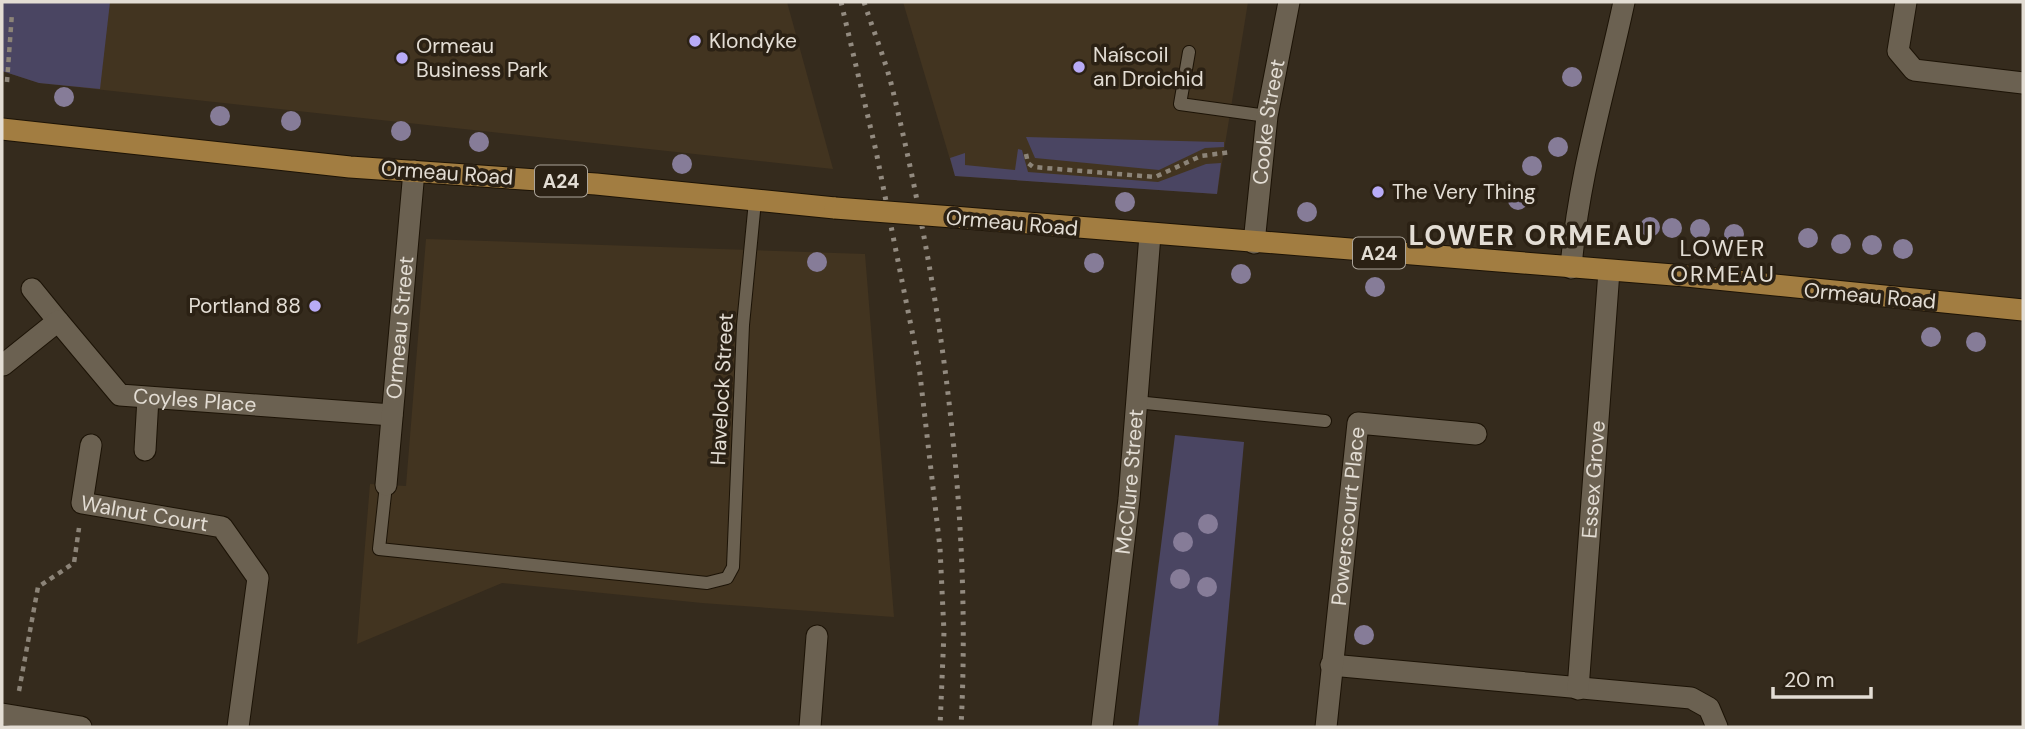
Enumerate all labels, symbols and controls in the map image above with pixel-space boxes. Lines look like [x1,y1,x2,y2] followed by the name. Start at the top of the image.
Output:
[709,27,797,55] place label: Klondyke
[416,32,549,84] place label: Ormeau Business Park
[687,33,703,49] marker: Klondyke
[1093,41,1204,93] place label: Naíscoil an Droichid
[394,50,410,66] marker: Ormeau Business Park
[1246,57,1292,186] street label: Cooke Street
[1071,59,1087,75] marker: Naíscoil an Droichid
[380,154,514,192] street label: Ormeau Road
[535,166,587,196] road number: A24
[1392,178,1536,206] place label: The Very Thing
[1370,184,1386,200] marker: The Very Thing
[945,203,1079,243] street label: Ormeau Road
[1408,217,1656,254] district label: LOWER ORMEAU
[1670,233,1776,289] district label: LOWER ORMEAU
[1353,238,1405,268] road number: A24
[380,255,420,400] street label: Ormeau Street
[1803,276,1937,316] street label: Ormeau Road
[189,292,301,320] place label: Portland 88
[307,298,323,314] marker: Portland 88
[704,312,740,466] street label: Havelock Street
[132,382,257,419] street label: Coyles Place
[1109,408,1150,556] street label: McClure Street
[1575,420,1612,540] street label: Essex Grove
[1325,425,1372,607] street label: Powerscourt Place
[78,489,210,538] street label: Walnut Court
[1773,656,1871,700] scale bar
[1784,666,1835,694] text: 20 m

